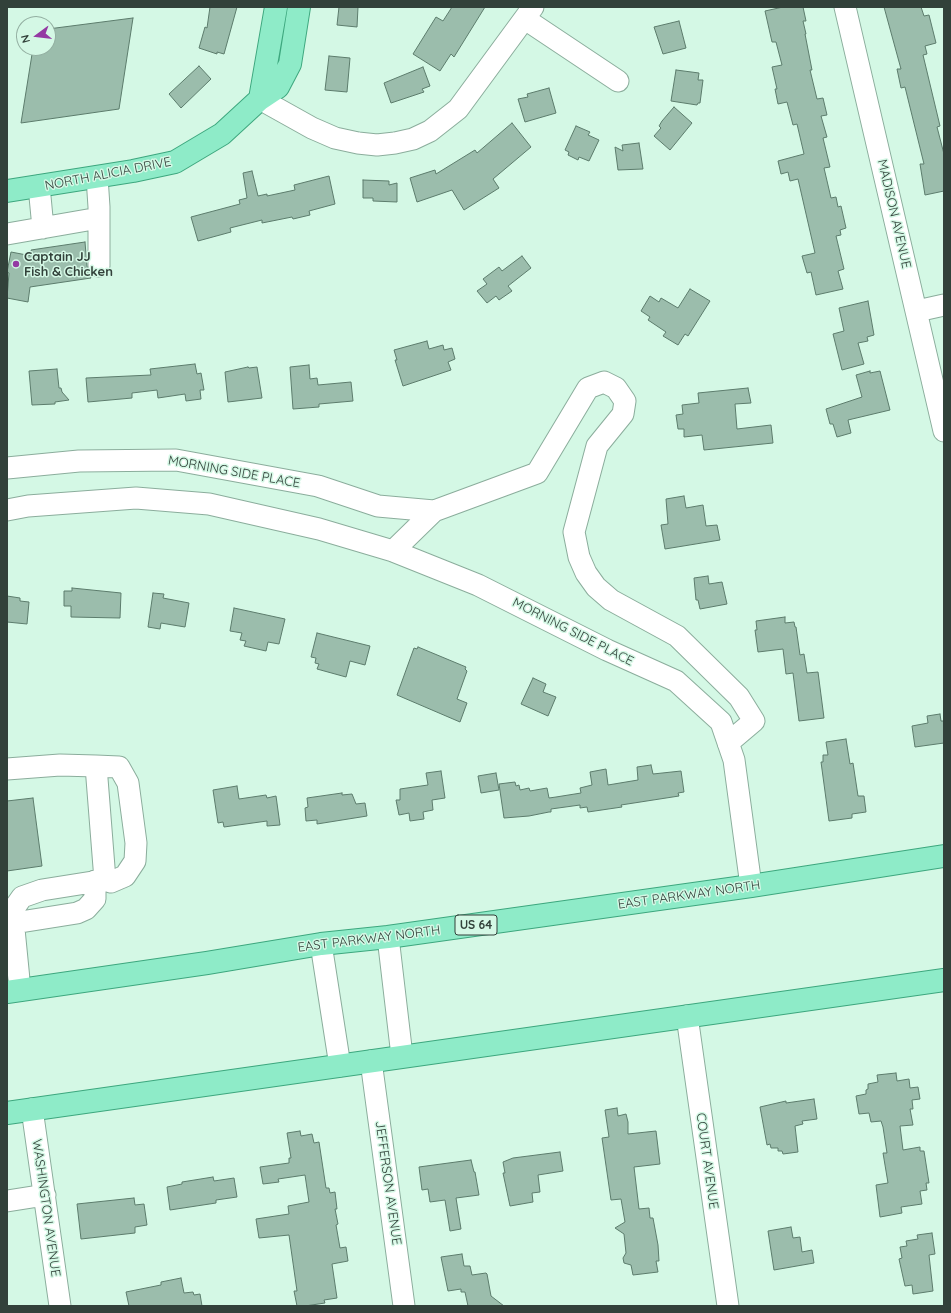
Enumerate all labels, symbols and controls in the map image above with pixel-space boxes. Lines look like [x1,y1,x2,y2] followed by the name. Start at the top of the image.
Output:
[16,16,56,56] north arrow
[18,33,33,45] text: N
[44,154,172,194] street label: NORTH ALICIA DRIVE
[874,158,914,270] street label: MADISON AVENUE
[24,249,113,280] place label: Captain JJ Fish & Chicken
[11,259,21,269] marker: Captain JJ Fish & Chicken
[167,453,301,491] street label: MORNING SIDE PLACE
[510,595,636,669] street label: MORNING SIDE PLACE
[617,877,761,913] street label: EAST PARKWAY NORTH
[455,915,497,935] road number: US 64
[297,923,441,955] street label: EAST PARKWAY NORTH
[693,1112,721,1210] street label: COURT AVENUE
[372,1120,404,1246] street label: JEFFERSON AVENUE
[29,1138,63,1278] street label: WASHINGTON AVENUE

